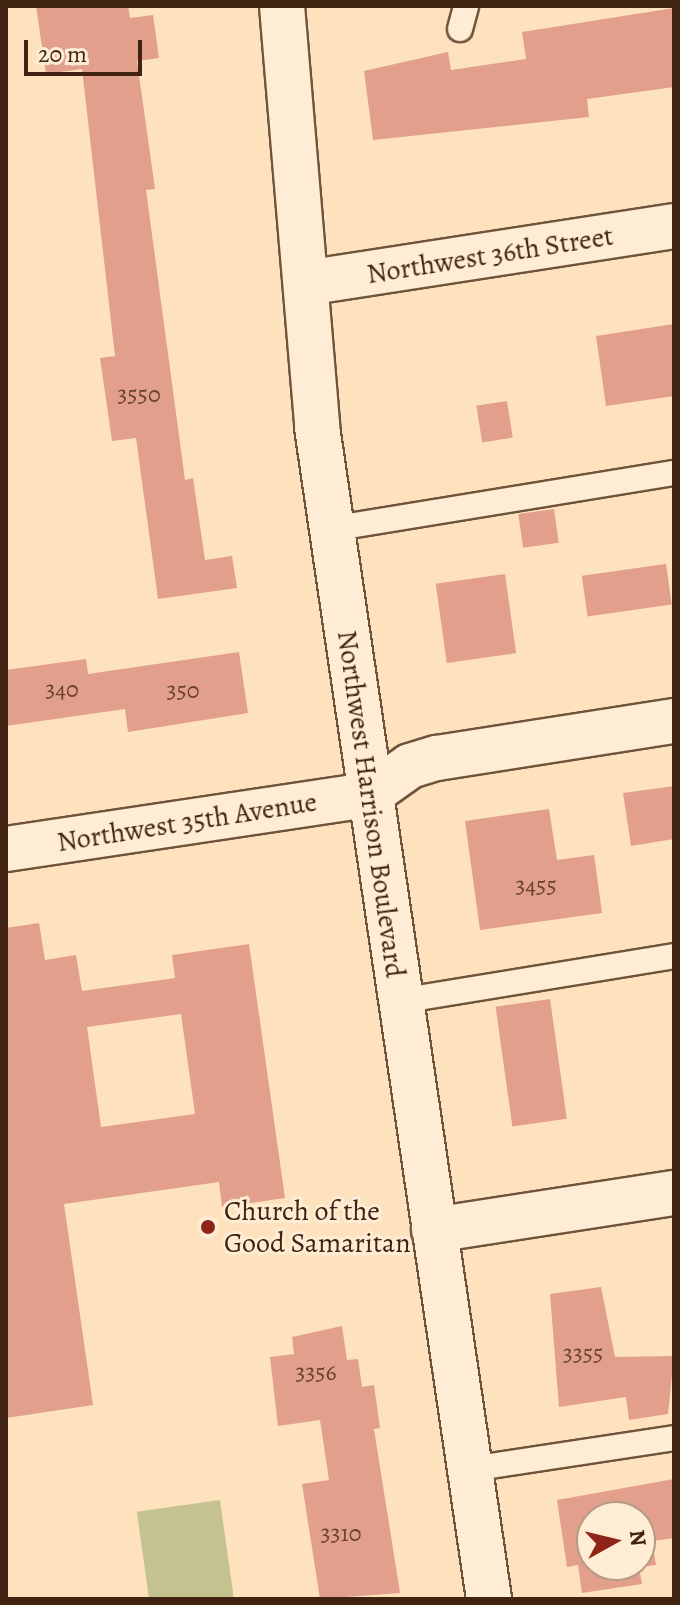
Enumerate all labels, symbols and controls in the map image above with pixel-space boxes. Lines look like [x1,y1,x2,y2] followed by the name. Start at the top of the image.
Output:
[28,24,146,74] scale bar
[38,38,87,70] text: 20 m
[364,219,616,291] street label: Northwest 36th Street
[117,381,161,409] house number: 3550
[330,628,412,980] street label: Northwest Harrison Boulevard
[45,676,79,704] house number: 340
[166,677,200,705] house number: 350
[55,785,319,859] street label: Northwest 35th Avenue
[515,872,557,900] house number: 3455
[224,1194,411,1260] place label: Church of the Good Samaritan
[199,1218,217,1236] marker: Church of the Good Samaritan
[563,1340,603,1368] house number: 3355
[295,1359,337,1387] house number: 3356
[576,1501,656,1581] north arrow
[321,1520,361,1548] house number: 3310
[622,1528,654,1548] text: N

